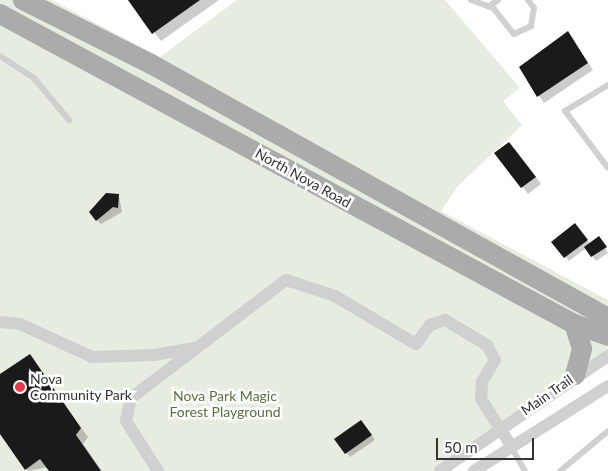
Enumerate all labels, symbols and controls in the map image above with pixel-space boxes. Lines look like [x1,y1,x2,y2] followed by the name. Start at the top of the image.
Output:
[252,145,354,211] street label: North Nova Road
[30,371,132,404] place label: Nova Community Park
[518,371,576,419] street label: Main Trail
[14,381,26,393] marker: Nova Community Park
[169,388,281,421] park label: Nova Park Magic Forest Playground
[438,428,536,460] scale bar
[444,438,478,456] text: 50 m

